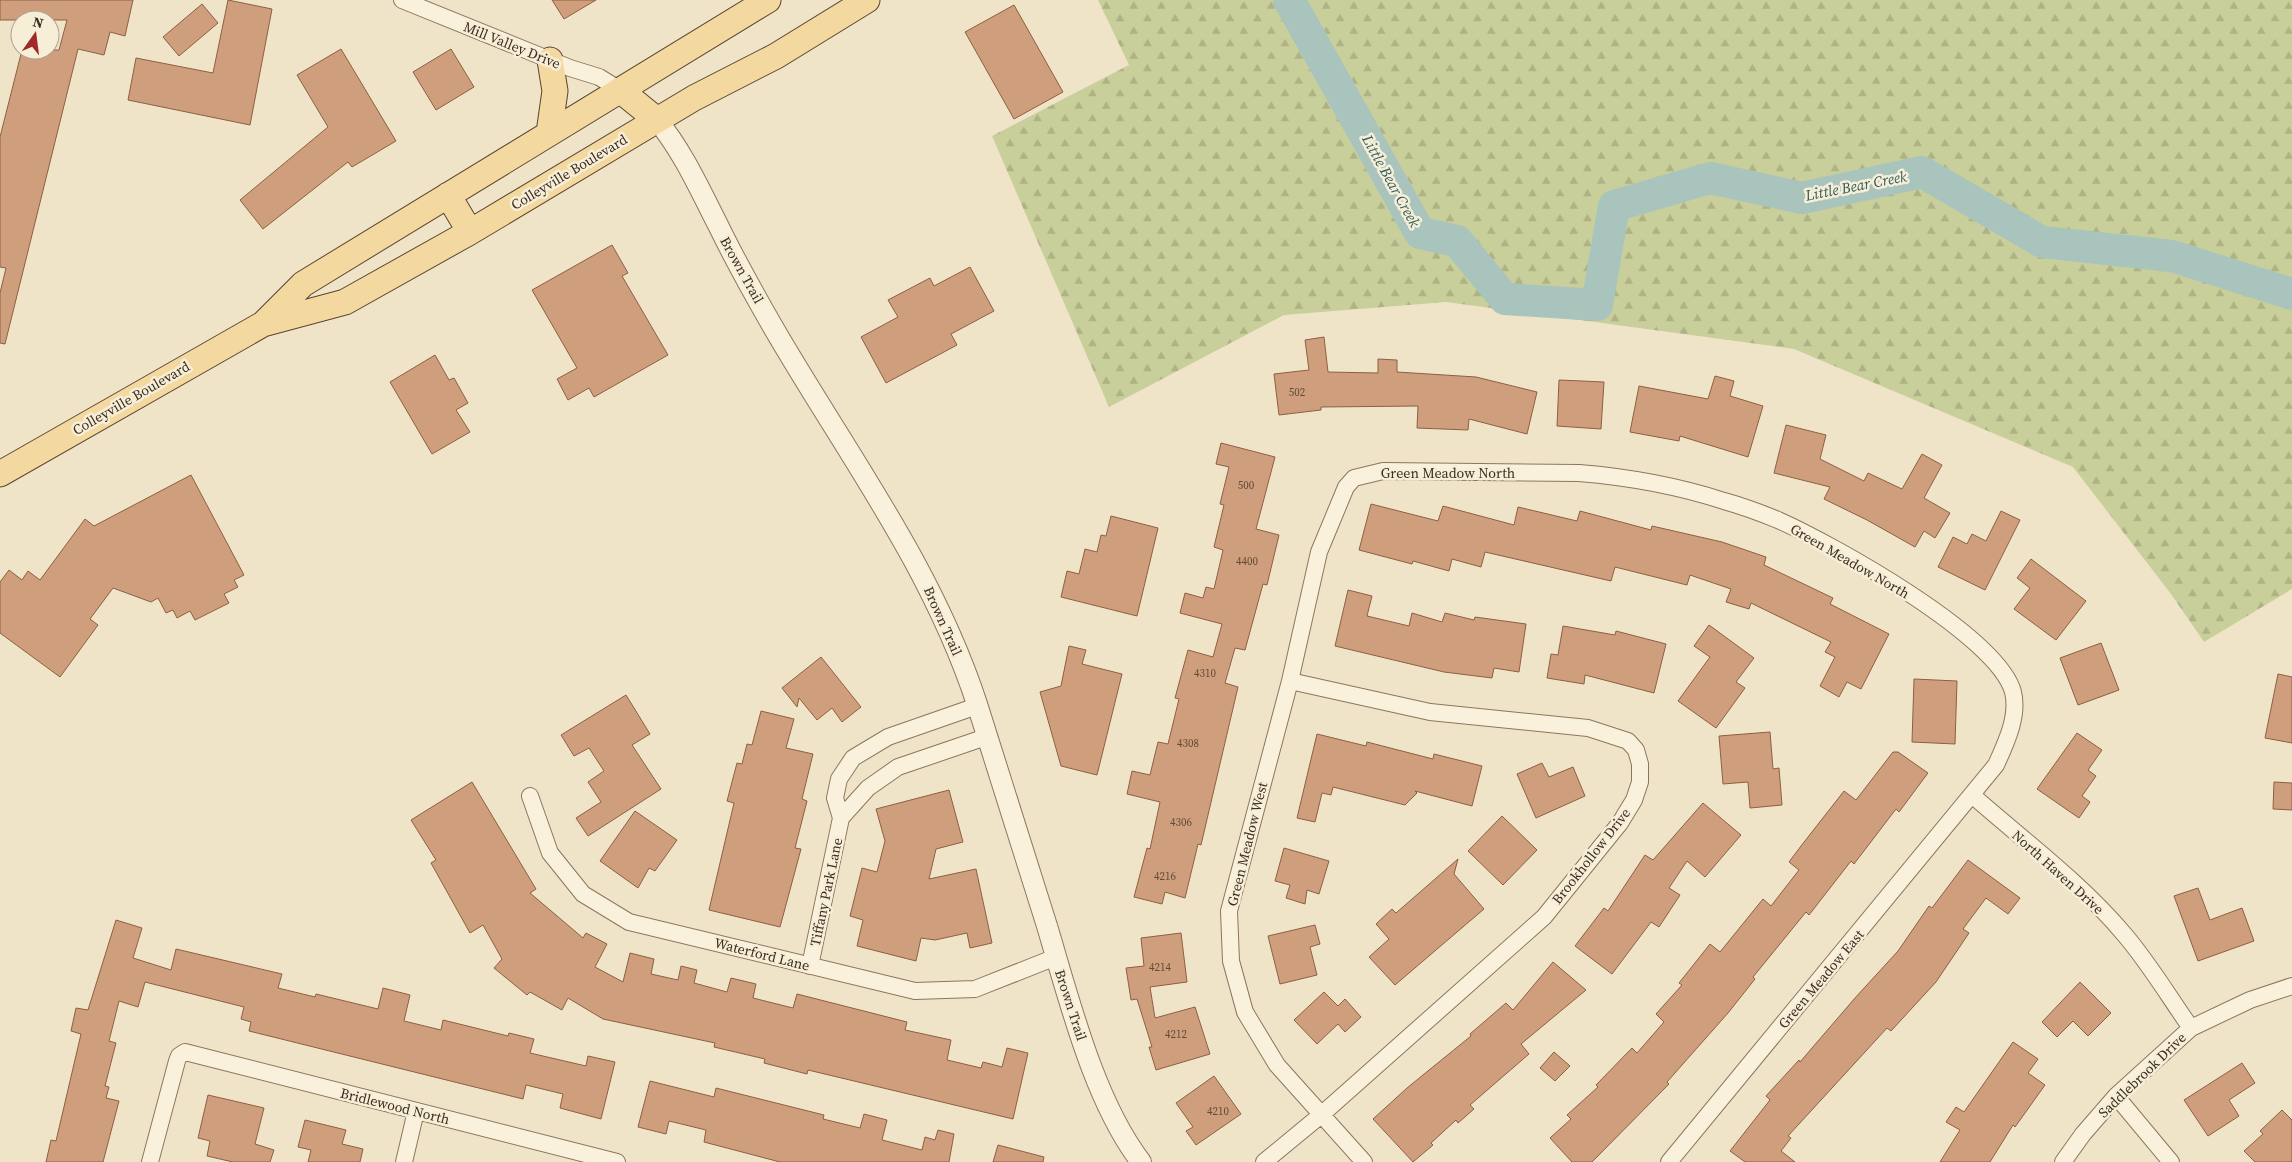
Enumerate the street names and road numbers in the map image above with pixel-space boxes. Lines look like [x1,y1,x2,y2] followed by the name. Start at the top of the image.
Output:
[461,16,563,74] street label: Mill Valley Drive
[507,129,631,215] street label: Colleyville Boulevard
[715,233,769,307] street label: Brown Trail
[69,356,193,440] street label: Colleyville Boulevard
[1381,463,1515,483] street label: Green Meadow North
[1787,519,1913,603] street label: Green Meadow North
[919,583,967,659] street label: Brown Trail
[1222,779,1272,908] street label: Green Meadow West
[1547,804,1635,908] street label: Brookhollow Drive
[2008,825,2108,919] street label: North Haven Drive
[805,836,847,948] street label: Tiffany Park Lane
[1774,925,1869,1033] street label: Green Meadow East
[712,932,812,976] street label: Waterford Lane
[1050,967,1092,1043] street label: Brown Trail
[2094,1028,2190,1122] street label: Saddlebrook Drive
[338,1083,452,1129] street label: Bridlewood North

